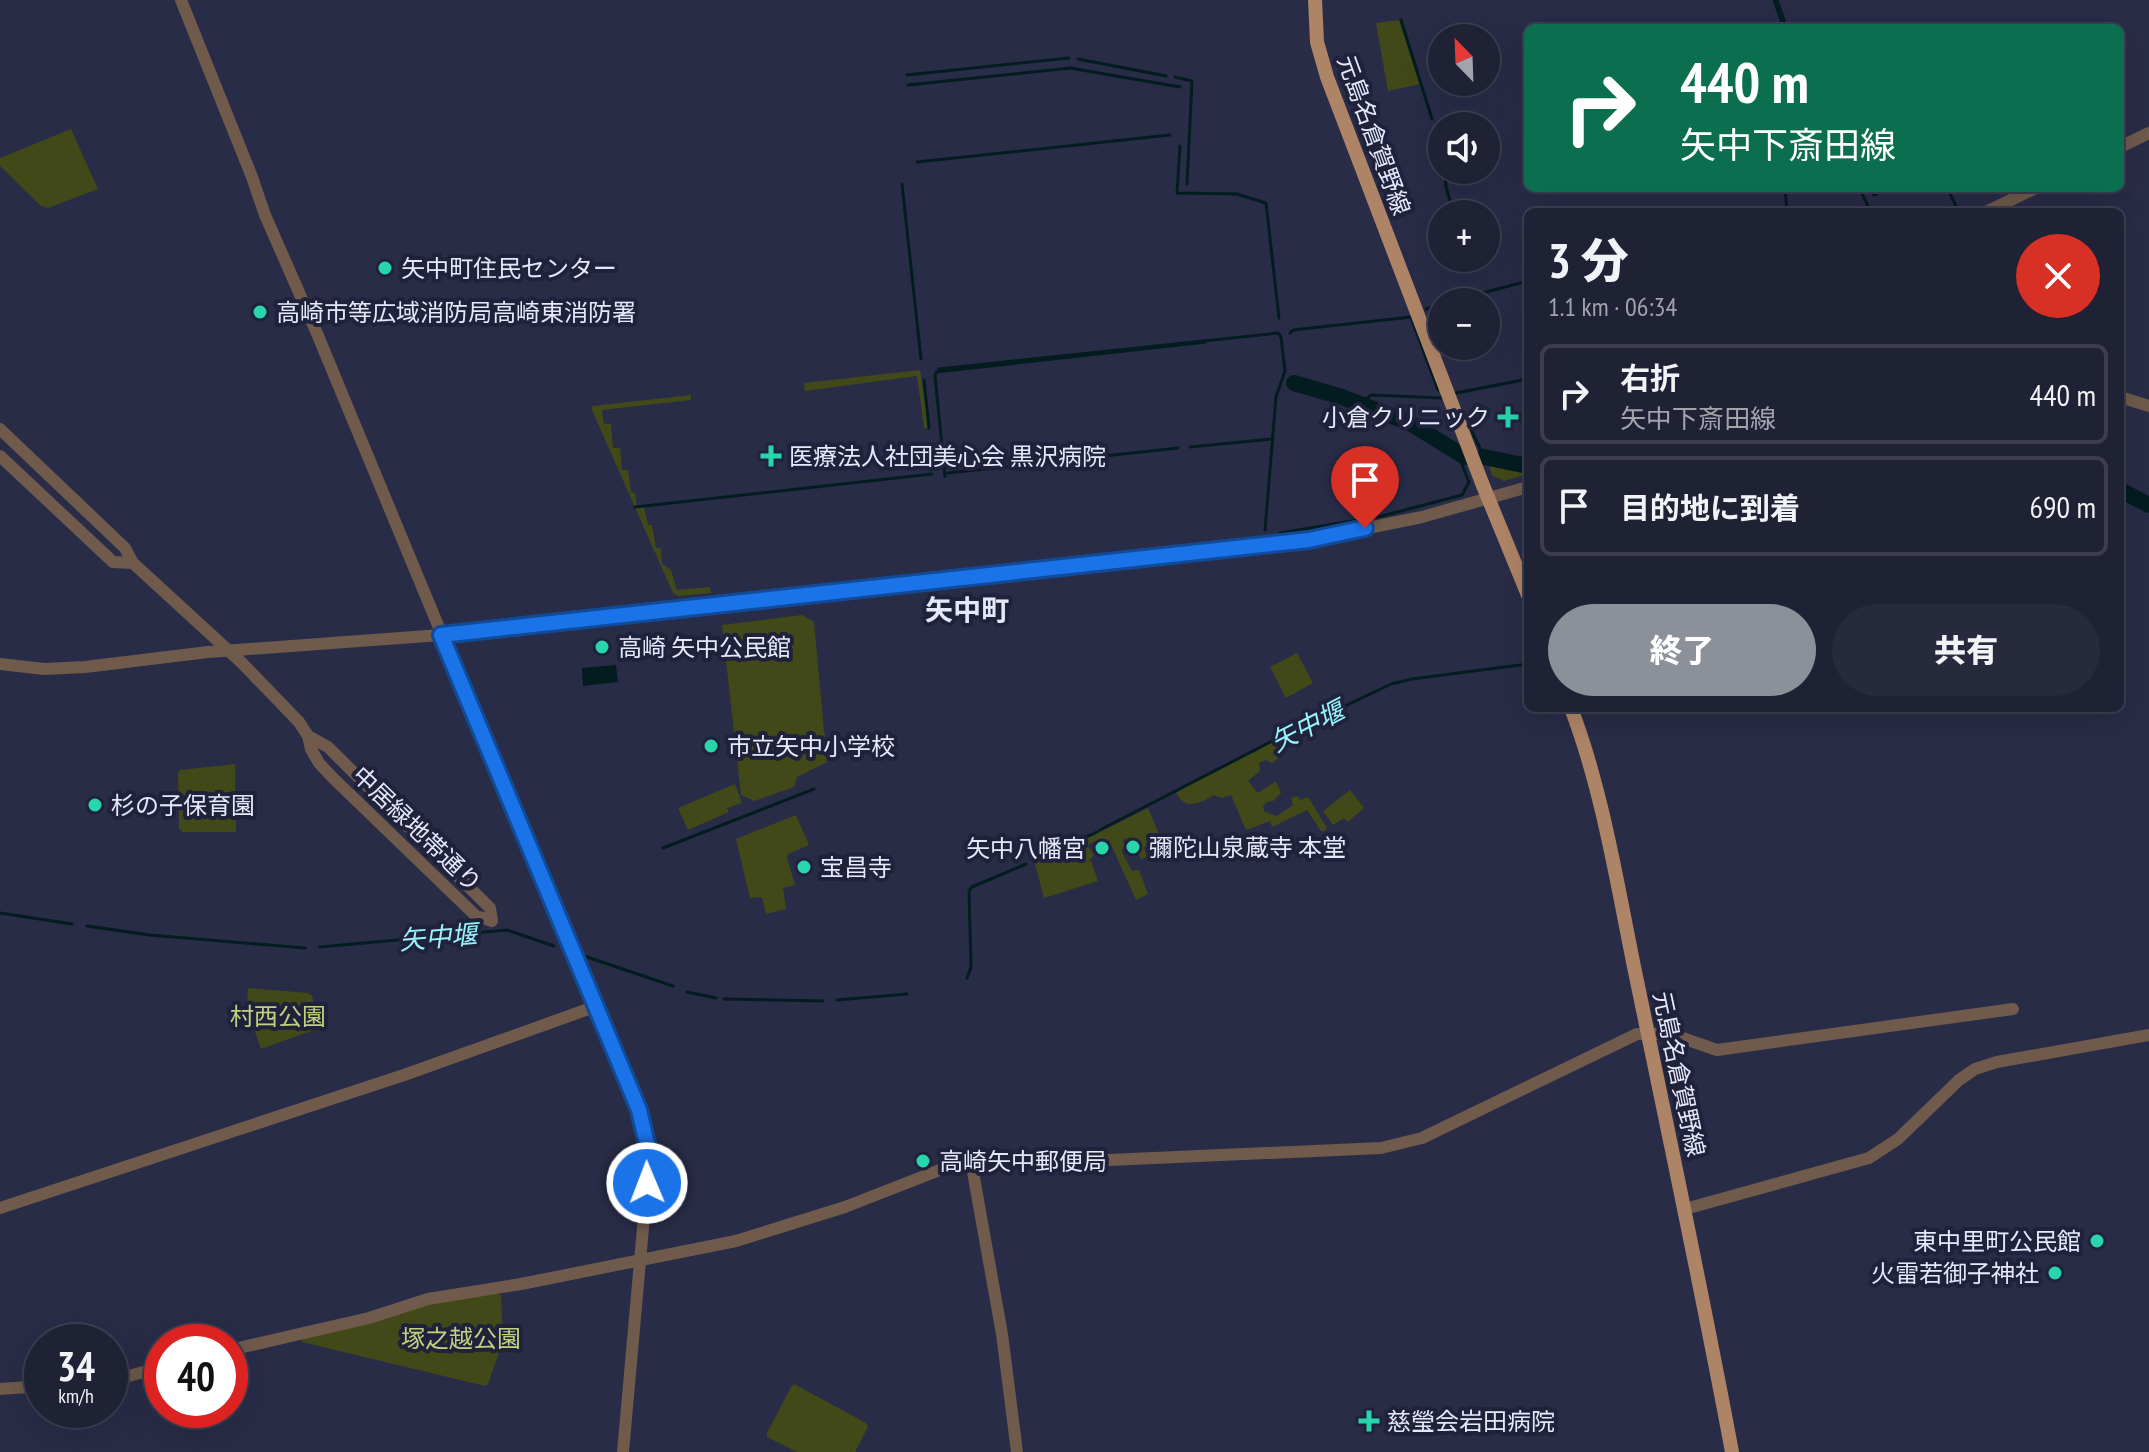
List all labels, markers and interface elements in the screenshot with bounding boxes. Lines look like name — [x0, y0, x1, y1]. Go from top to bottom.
north arrow — [1428, 24, 1500, 96]
map controls — [1428, 24, 1500, 360]
text: 440 m — [1680, 46, 1809, 118]
street label: 元島名倉賀野線 — [1331, 51, 1417, 219]
icon: right — [1548, 56, 1652, 160]
button: sound — [1428, 112, 1500, 184]
text: 矢中下斎田線 — [1680, 121, 1896, 168]
button: + — [1428, 200, 1500, 272]
text: 3 分 — [1548, 229, 1629, 291]
button: close — [2016, 234, 2100, 318]
place label: 矢中町住民センター — [401, 253, 617, 284]
marker: 矢中町住民センター — [376, 259, 394, 277]
button: − — [1428, 288, 1500, 360]
text: 1.1 km · 06:34 — [1548, 290, 1677, 323]
place label: 高崎市等広域消防局高崎東消防署 — [276, 297, 636, 328]
marker: 高崎市等広域消防局高崎東消防署 — [251, 303, 269, 321]
text: 右折 — [1620, 358, 1680, 397]
icon: right — [1552, 372, 1596, 416]
text: 440 m — [2030, 375, 2096, 414]
place label: 小倉クリニック — [1322, 402, 1490, 433]
text: 矢中下斎田線 — [1620, 402, 1776, 435]
marker: 小倉クリニック — [1497, 406, 1519, 428]
place label: 医療法人社団美心会 黒沢病院 — [789, 441, 1106, 472]
marker: 医療法人社団美心会 黒沢病院 — [760, 445, 782, 467]
pin — [1331, 446, 1399, 528]
icon: arrive — [1343, 458, 1387, 502]
icon: arrive — [1552, 484, 1596, 528]
text: 690 m — [2030, 487, 2096, 526]
text: 目的地に到着 — [1620, 488, 1800, 527]
district label: 矢中町 — [925, 591, 1009, 628]
button: 終了 — [1548, 604, 1816, 696]
button: 共有 — [1832, 604, 2100, 696]
place label: 高崎 矢中公民館 — [618, 632, 791, 663]
marker: 高崎 矢中公民館 — [593, 638, 611, 656]
water label: 矢中堰 — [1265, 692, 1353, 758]
place label: 市立矢中小学校 — [727, 731, 895, 762]
marker: 市立矢中小学校 — [702, 737, 720, 755]
street label: 中居緑地帯通り — [346, 759, 488, 899]
place label: 杉の子保育園 — [111, 790, 255, 821]
marker: 杉の子保育園 — [86, 796, 104, 814]
place label: 彌陀山泉蔵寺 本堂 — [1149, 832, 1346, 863]
place label: 矢中八幡宮 — [966, 833, 1086, 864]
marker: 彌陀山泉蔵寺 本堂 — [1124, 838, 1142, 856]
marker: 矢中八幡宮 — [1093, 839, 1111, 857]
place label: 宝昌寺 — [820, 852, 892, 883]
marker: 宝昌寺 — [795, 858, 813, 876]
water label: 矢中堰 — [398, 917, 482, 957]
street label: 元島名倉賀野線 — [1646, 989, 1712, 1159]
park label: 村西公園 — [230, 1001, 326, 1032]
position arrow — [605, 1141, 689, 1225]
place label: 高崎矢中郵便局 — [939, 1146, 1107, 1177]
marker: 高崎矢中郵便局 — [914, 1152, 932, 1170]
place label: 東中里町公民館 — [1913, 1226, 2081, 1257]
marker: 東中里町公民館 — [2088, 1232, 2106, 1250]
place label: 火雷若御子神社 — [1871, 1258, 2039, 1289]
marker: 火雷若御子神社 — [2046, 1264, 2064, 1282]
park label: 塚之越公園 — [401, 1323, 521, 1354]
speed limit sign: 40 — [144, 1324, 248, 1428]
text: 34 — [57, 1340, 95, 1392]
text: km/h — [58, 1383, 94, 1409]
place label: 慈瑩会岩田病院 — [1387, 1406, 1555, 1437]
marker: 慈瑩会岩田病院 — [1358, 1410, 1380, 1432]

